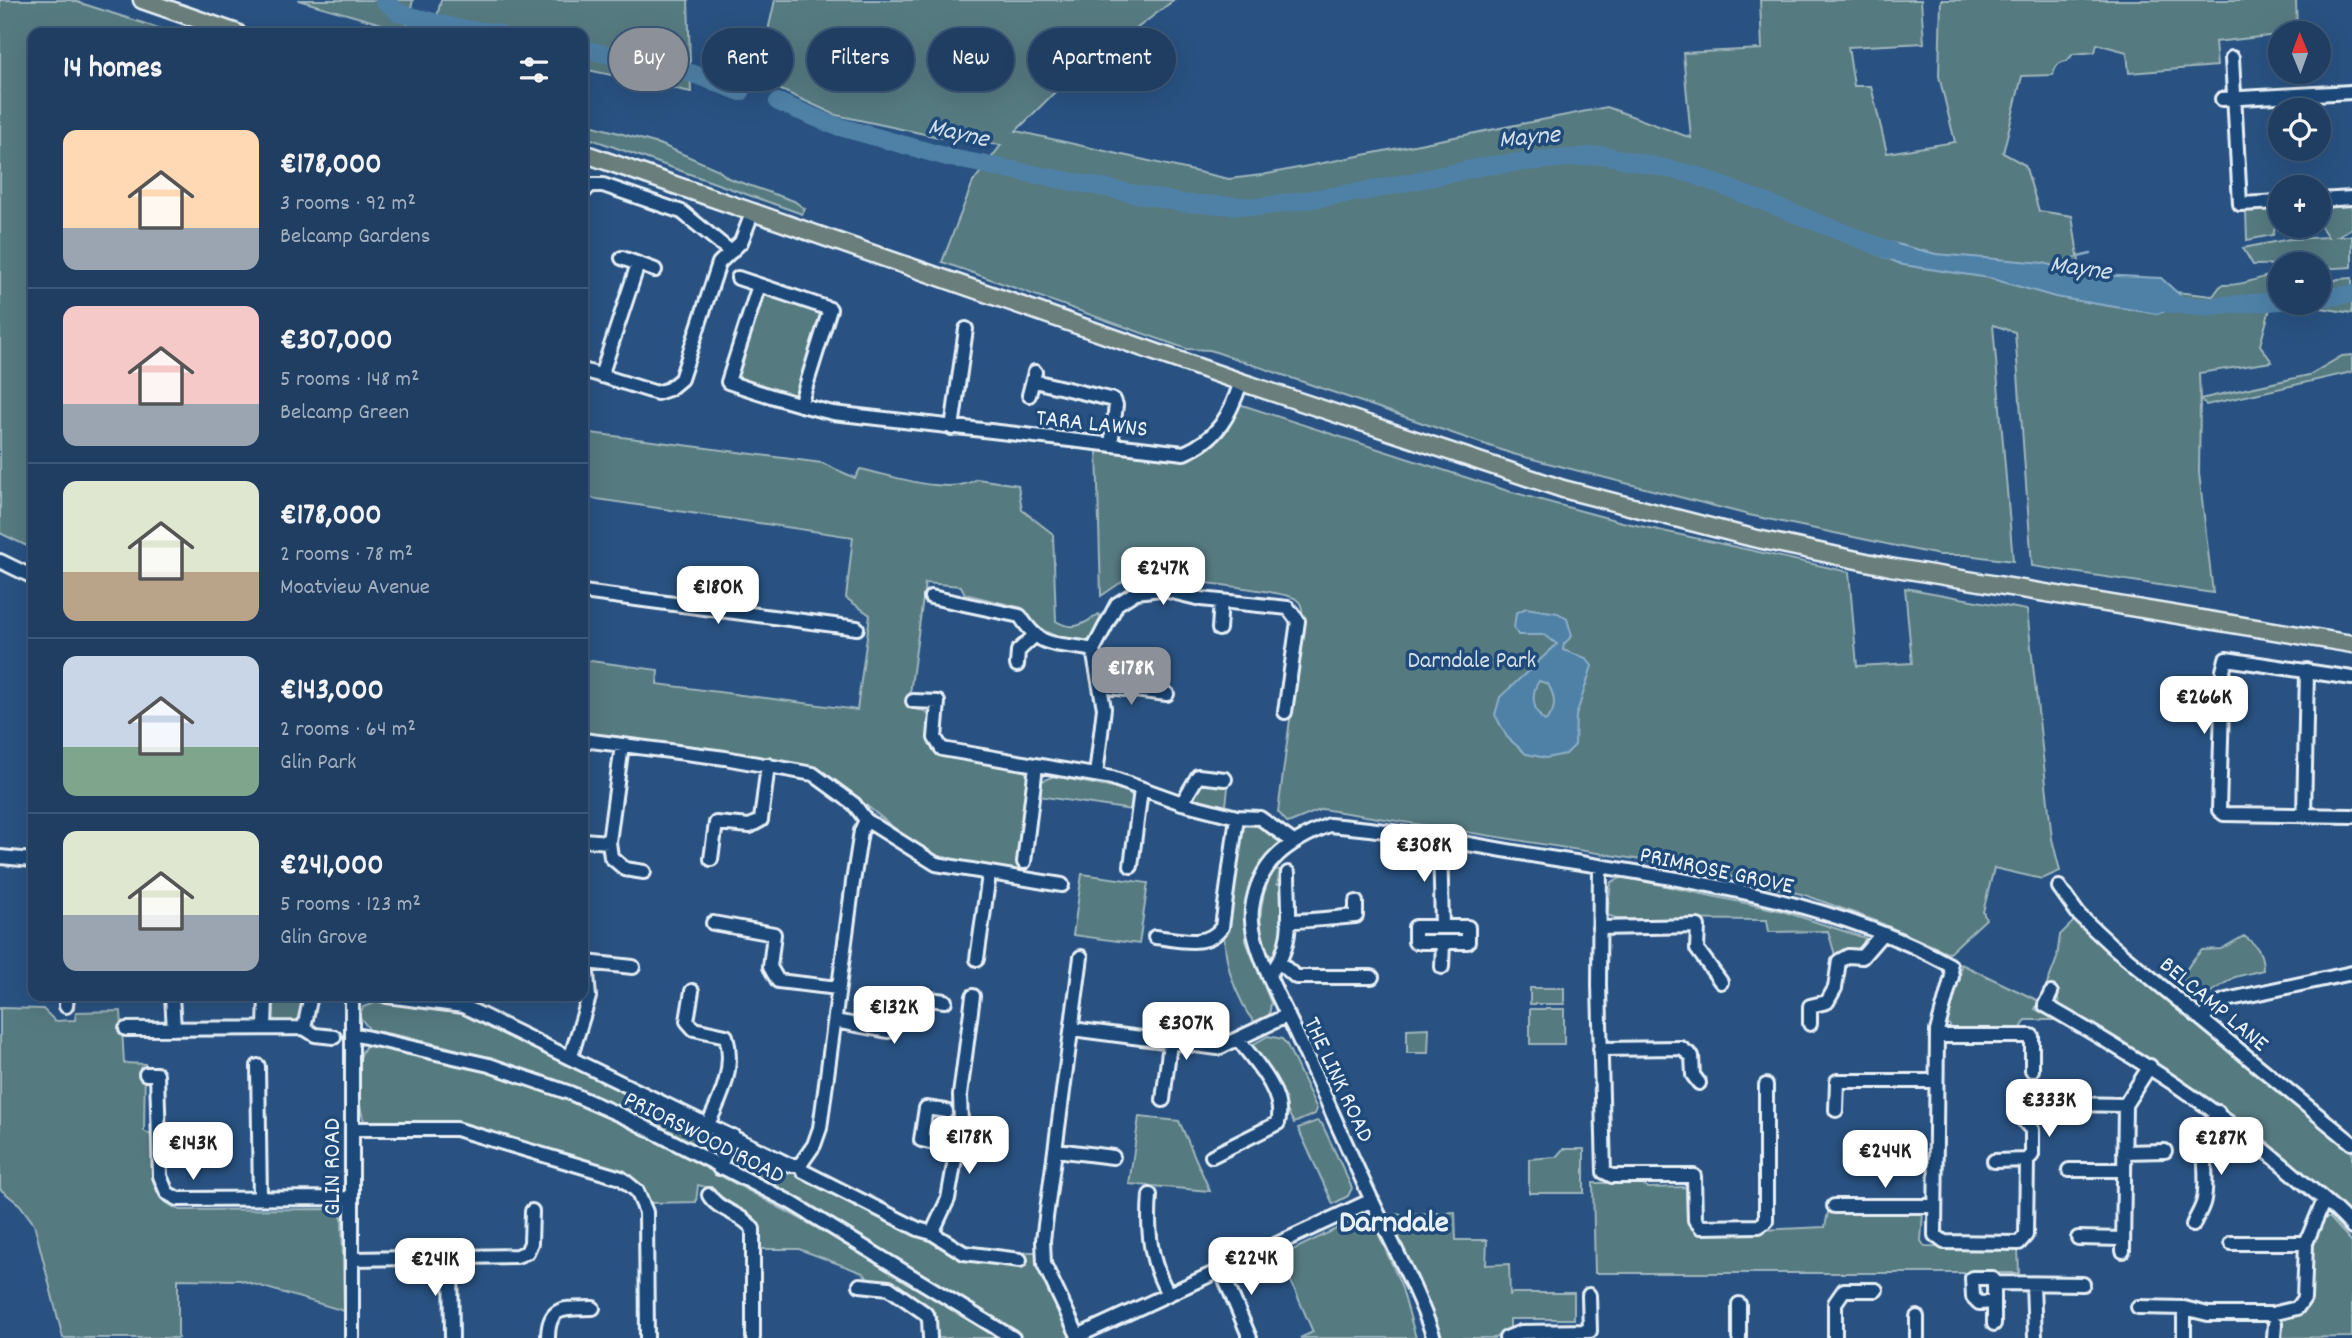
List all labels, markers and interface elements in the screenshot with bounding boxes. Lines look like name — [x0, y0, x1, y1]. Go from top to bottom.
north arrow — [2268, 21, 2331, 84]
map controls — [2268, 21, 2331, 315]
chip: Buy — [609, 28, 688, 91]
chip: Rent — [702, 28, 793, 91]
chip: Filters — [807, 28, 914, 91]
chip: New — [928, 28, 1014, 91]
chip: Apartment — [1028, 28, 1176, 91]
text: 14 homes — [63, 49, 162, 92]
icon: filters — [515, 51, 553, 89]
button: locate — [2268, 98, 2331, 161]
water label: Mayne — [924, 109, 994, 160]
water label: Mayne — [1497, 117, 1563, 160]
text: €178,000 — [280, 145, 382, 188]
icon: home — [119, 158, 203, 242]
button: + — [2268, 175, 2331, 238]
text: 3 rooms · 92 m² — [280, 188, 416, 221]
text: Belcamp Gardens — [280, 221, 430, 254]
water label: Mayne — [2048, 247, 2115, 292]
button: − — [2268, 252, 2331, 315]
text: €307,000 — [280, 321, 393, 364]
icon: home — [119, 334, 203, 418]
text: 5 rooms · 148 m² — [280, 364, 419, 397]
text: Belcamp Green — [280, 397, 409, 430]
street label: TARA LAWNS — [1034, 402, 1149, 448]
text: €178,000 — [280, 496, 382, 539]
icon: home — [119, 509, 203, 593]
text: 2 rooms · 78 m² — [280, 539, 413, 572]
pin: €247K — [1114, 548, 1212, 607]
text: €247K — [1137, 553, 1189, 586]
pin: €180K — [669, 566, 767, 626]
text: Moatview Avenue — [280, 572, 430, 605]
text: €180K — [693, 572, 743, 605]
park label: Darndale Park — [1408, 645, 1536, 679]
pin: €178K — [1082, 648, 1180, 707]
text: €178K — [1108, 653, 1154, 686]
text: €143,000 — [280, 671, 384, 714]
pin: €266K — [2155, 676, 2253, 736]
text: €266K — [2176, 682, 2232, 715]
icon: home — [119, 684, 203, 768]
text: 2 rooms · 64 m² — [280, 714, 416, 747]
text: Glin Park — [280, 747, 356, 780]
pin: €308K — [1375, 824, 1473, 884]
text: €308K — [1396, 830, 1452, 863]
street label: PRIMROSE GROVE — [1636, 839, 1797, 905]
text: €241,000 — [280, 846, 384, 889]
icon: home — [119, 859, 203, 943]
text: 5 rooms · 123 m² — [280, 889, 421, 922]
text: Glin Grove — [280, 922, 367, 955]
street label: BELCAMP LANE — [2151, 949, 2275, 1061]
pin: €132K — [845, 986, 943, 1046]
text: €132K — [870, 992, 918, 1025]
pin: €307K — [1137, 1002, 1235, 1062]
text: €307K — [1158, 1008, 1214, 1041]
street label: THE LINK ROAD — [1293, 1012, 1381, 1149]
pin: €333K — [2000, 1080, 2098, 1139]
street label: PRIORSWOOD ROAD — [617, 1084, 790, 1194]
text: €333K — [2022, 1085, 2076, 1118]
pin: €178K — [920, 1116, 1018, 1176]
street label: GLIN ROAD — [317, 1118, 351, 1216]
pin: €287K — [2172, 1118, 2270, 1177]
pin: €143K — [144, 1122, 242, 1182]
text: €178K — [946, 1122, 992, 1155]
text: €287K — [2195, 1123, 2247, 1156]
text: €143K — [169, 1128, 217, 1161]
pin: €244K — [1836, 1130, 1934, 1190]
text: €244K — [1859, 1136, 1911, 1169]
district label: Darndale — [1339, 1202, 1449, 1248]
pin: €241K — [386, 1238, 484, 1298]
pin: €224K — [1202, 1238, 1300, 1297]
text: €224K — [1224, 1243, 1278, 1276]
text: €241K — [411, 1244, 459, 1277]

